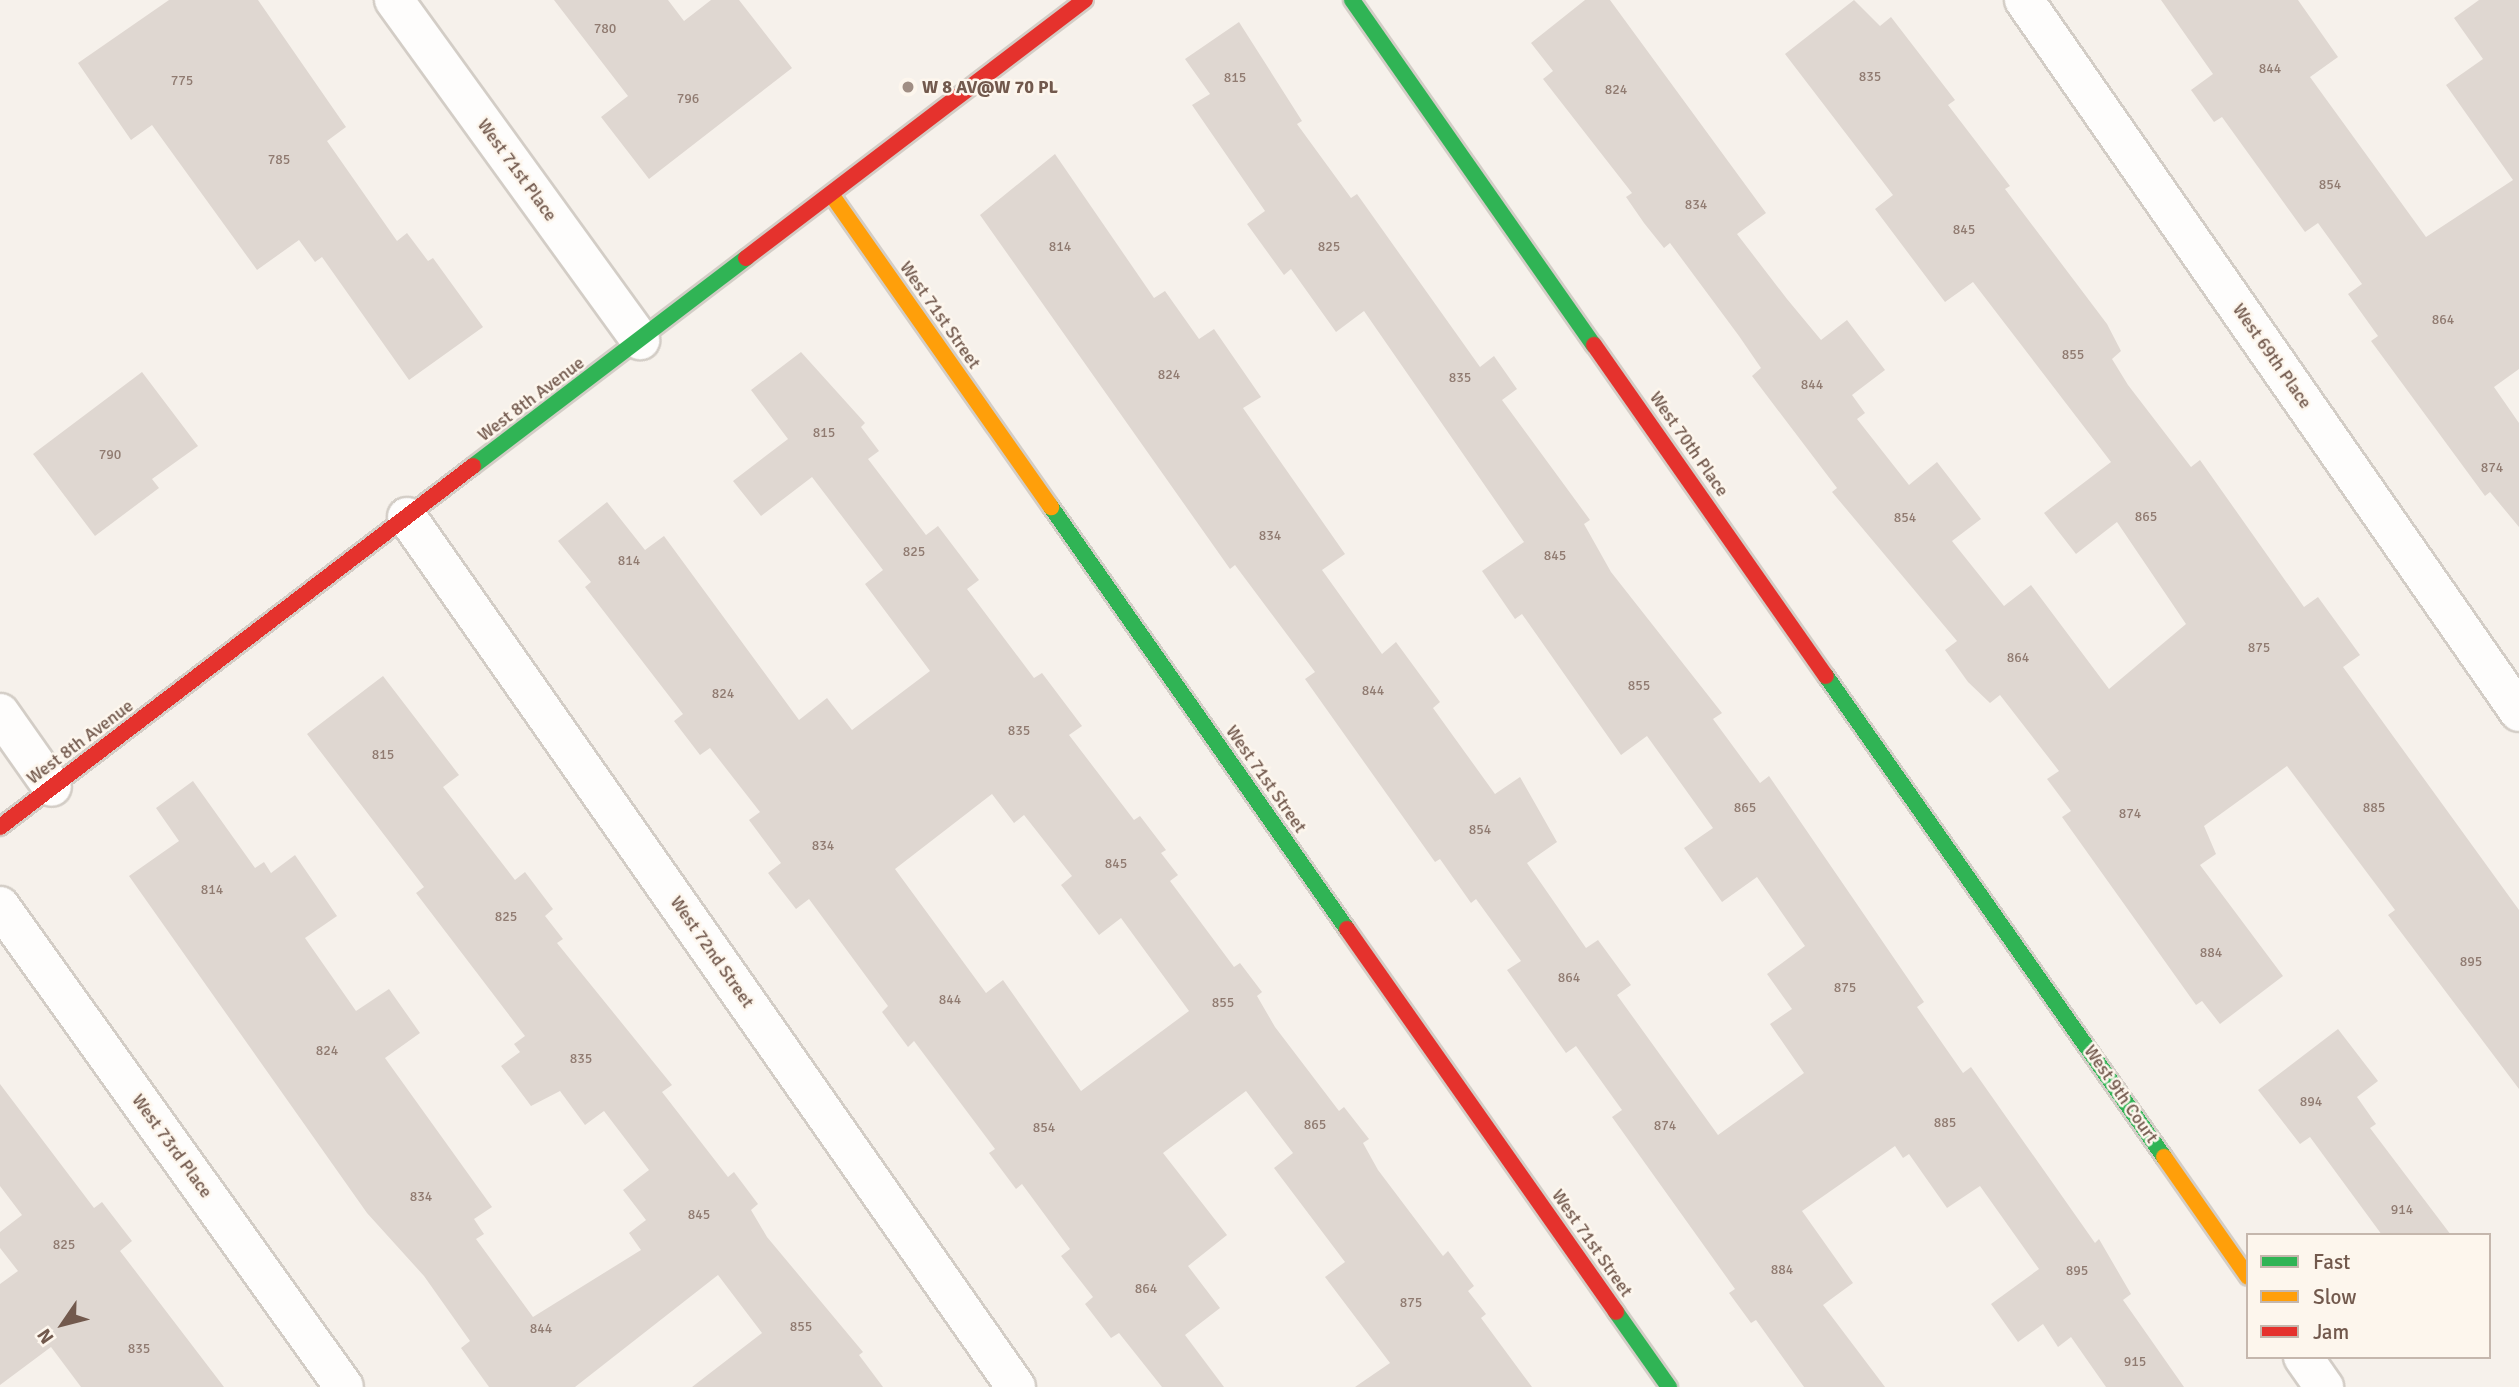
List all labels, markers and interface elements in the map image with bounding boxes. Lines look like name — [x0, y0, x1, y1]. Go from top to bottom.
house number: 780 — [594, 21, 616, 37]
house number: 844 — [2259, 61, 2281, 77]
house number: 835 — [1859, 69, 1881, 85]
house number: 815 — [1224, 70, 1246, 86]
house number: 775 — [171, 73, 193, 89]
place label: W 8 AV@W 70 PL — [922, 76, 1058, 98]
marker: W 8 AV@W 70 PL — [900, 79, 916, 95]
house number: 824 — [1605, 82, 1627, 98]
house number: 796 — [677, 91, 699, 107]
street label: West 71st Place — [473, 115, 561, 225]
house number: 785 — [268, 152, 290, 168]
house number: 854 — [2319, 177, 2341, 193]
house number: 834 — [1685, 197, 1707, 213]
house number: 845 — [1953, 222, 1975, 238]
house number: 814 — [1049, 239, 1071, 255]
house number: 825 — [1318, 239, 1340, 255]
street label: West 71st Street — [895, 257, 985, 373]
street label: West 69th Place — [2228, 299, 2316, 413]
house number: 864 — [2432, 312, 2454, 328]
house number: 855 — [2062, 347, 2084, 363]
street label: West 8th Avenue — [473, 352, 589, 446]
house number: 824 — [1158, 367, 1180, 383]
house number: 835 — [1449, 370, 1471, 386]
house number: 844 — [1801, 377, 1823, 393]
street label: West 70th Place — [1645, 387, 1733, 501]
house number: 815 — [813, 425, 835, 441]
house number: 790 — [99, 447, 121, 463]
house number: 874 — [2481, 460, 2503, 476]
house number: 865 — [2135, 509, 2157, 525]
house number: 854 — [1894, 510, 1916, 526]
house number: 834 — [1259, 528, 1281, 544]
house number: 825 — [903, 544, 925, 560]
house number: 845 — [1544, 548, 1566, 564]
house number: 814 — [618, 553, 640, 569]
house number: 875 — [2248, 640, 2270, 656]
house number: 864 — [2007, 650, 2029, 666]
house number: 855 — [1628, 678, 1650, 694]
house number: 844 — [1362, 683, 1384, 699]
house number: 824 — [712, 686, 734, 702]
street label: West 8th Avenue — [22, 695, 138, 789]
street label: West 71st Street — [1221, 721, 1311, 837]
house number: 835 — [1008, 723, 1030, 739]
house number: 815 — [372, 747, 394, 763]
house number: 865 — [1734, 800, 1756, 816]
house number: 885 — [2363, 800, 2385, 816]
house number: 874 — [2119, 806, 2141, 822]
house number: 854 — [1469, 822, 1491, 838]
house number: 834 — [812, 838, 834, 854]
house number: 845 — [1105, 856, 1127, 872]
house number: 814 — [201, 882, 223, 898]
street label: West 72nd Street — [665, 892, 759, 1012]
house number: 825 — [495, 909, 517, 925]
house number: 884 — [2200, 945, 2222, 961]
house number: 895 — [2460, 954, 2482, 970]
house number: 864 — [1558, 970, 1580, 986]
house number: 875 — [1834, 980, 1856, 996]
house number: 844 — [939, 992, 961, 1008]
house number: 855 — [1212, 995, 1234, 1011]
street label: West 9th Court — [2079, 1041, 2163, 1147]
house number: 824 — [316, 1043, 338, 1059]
house number: 835 — [570, 1051, 592, 1067]
street label: West 73rd Place — [127, 1090, 217, 1202]
house number: 894 — [2300, 1094, 2322, 1110]
house number: 885 — [1934, 1115, 1956, 1131]
house number: 865 — [1304, 1117, 1326, 1133]
house number: 874 — [1654, 1118, 1676, 1134]
house number: 854 — [1033, 1120, 1055, 1136]
street label: West 71st Street — [1547, 1185, 1637, 1301]
house number: 834 — [410, 1189, 432, 1205]
house number: 914 — [2391, 1202, 2413, 1218]
house number: 845 — [688, 1207, 710, 1223]
legend — [2246, 1233, 2491, 1359]
house number: 825 — [53, 1237, 75, 1253]
text: Fast — [2313, 1249, 2350, 1275]
house number: 884 — [1771, 1262, 1793, 1278]
house number: 895 — [2066, 1263, 2088, 1279]
house number: 864 — [1135, 1281, 1157, 1297]
text: Slow — [2313, 1284, 2357, 1310]
north arrow — [28, 1289, 98, 1359]
house number: 875 — [1400, 1295, 1422, 1311]
house number: 855 — [790, 1319, 812, 1335]
text: Jam — [2313, 1319, 2349, 1345]
house number: 844 — [530, 1321, 552, 1337]
text: N — [32, 1324, 59, 1348]
house number: 835 — [128, 1341, 150, 1357]
house number: 915 — [2124, 1354, 2146, 1370]

